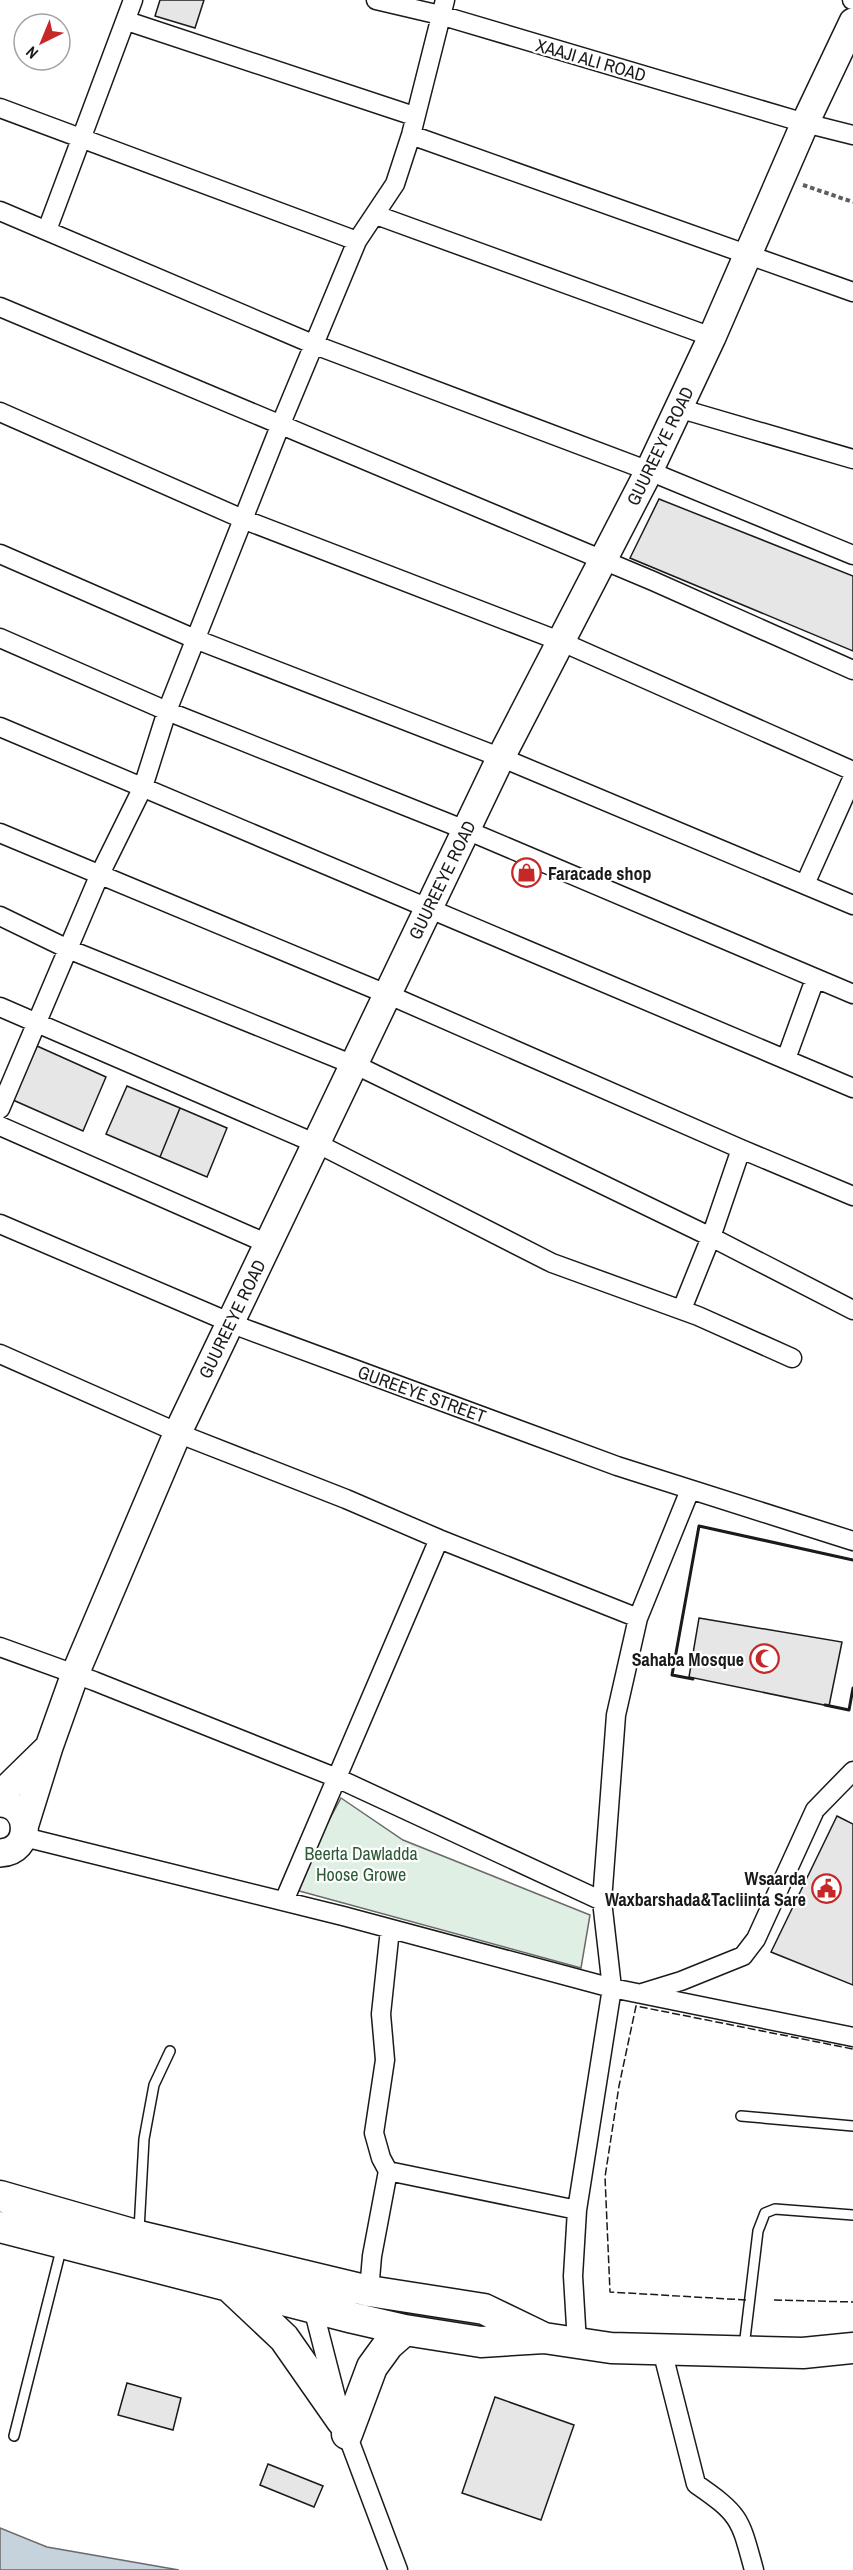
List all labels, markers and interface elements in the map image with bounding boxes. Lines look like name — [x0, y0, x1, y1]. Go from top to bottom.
north arrow — [12, 12, 72, 72]
street label: XAAJI ALI ROAD — [533, 32, 649, 88]
text: N — [21, 42, 43, 64]
street label: GUUREEYE ROAD — [620, 382, 700, 510]
street label: GUUREEYE ROAD — [402, 816, 482, 944]
shop icon: Faracade shop — [511, 857, 543, 889]
place label: Faracade shop — [548, 861, 651, 886]
street label: GUUREEYE ROAD — [192, 1255, 272, 1383]
street label: GUREEYE STREET — [355, 1359, 489, 1429]
mosque icon: Sahaba Mosque — [749, 1643, 781, 1675]
place label: Sahaba Mosque — [632, 1647, 744, 1672]
park label: Beerta Dawladda Hoose Growe — [304, 1841, 418, 1887]
place label: Wsaarda Waxbarshada&Tacliinta Sare — [605, 1866, 807, 1912]
public building icon: Wsaarda Waxbarshada&Tacliinta Sare — [811, 1872, 843, 1904]

